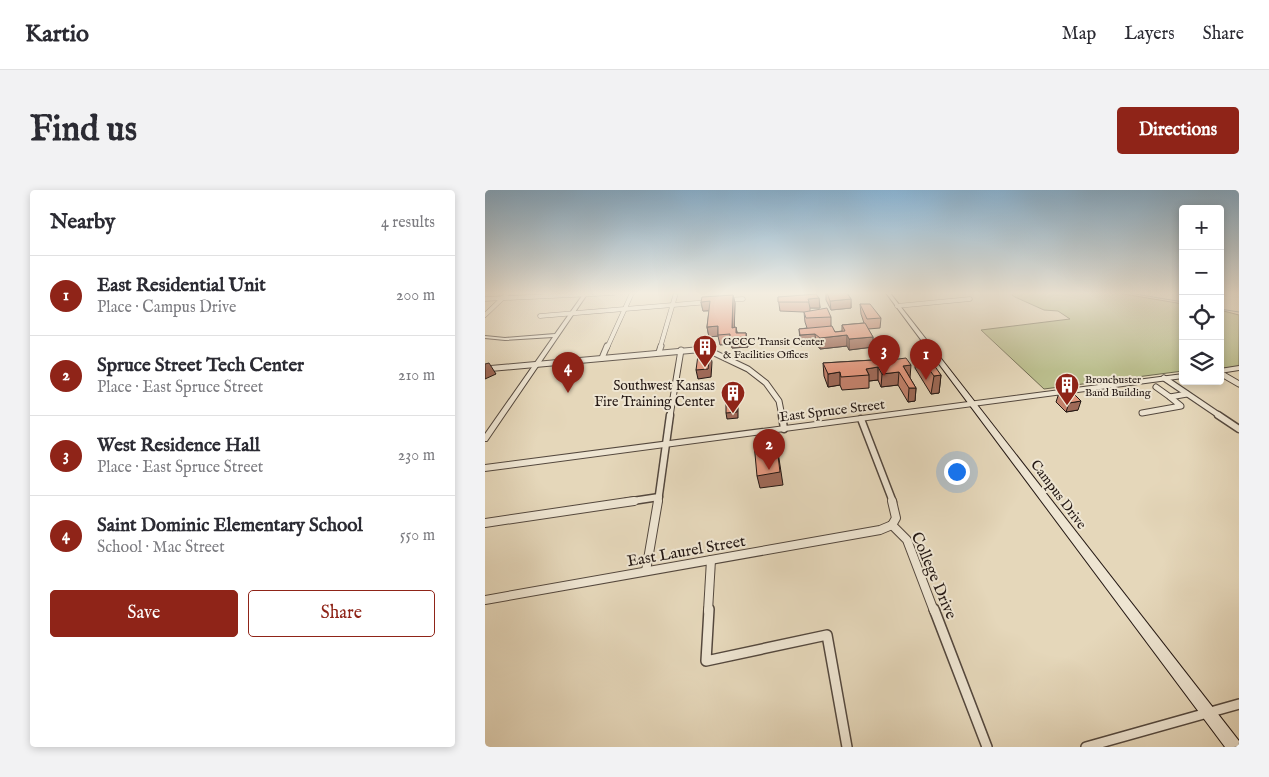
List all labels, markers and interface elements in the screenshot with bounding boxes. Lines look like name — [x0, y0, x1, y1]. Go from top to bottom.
text: Kartio — [25, 19, 89, 50]
text: Map — [1062, 23, 1096, 46]
text: Layers — [1124, 23, 1175, 46]
text: Share — [1203, 23, 1244, 46]
button: Directions — [1117, 107, 1239, 154]
text: Find us — [30, 108, 137, 153]
map controls — [1179, 205, 1224, 385]
button: + — [1179, 205, 1224, 250]
text: Nearby — [50, 209, 115, 236]
text: 4 results — [381, 213, 435, 233]
button: − — [1179, 250, 1224, 295]
text: East Residential Unit — [97, 274, 266, 298]
text: 1 — [63, 286, 69, 306]
text: 200 m — [396, 286, 435, 306]
button: locate — [1179, 295, 1224, 340]
text: Place · Campus Drive — [97, 298, 236, 318]
building icon: GCCC Transit Center & Facilities Offices — [692, 334, 718, 368]
place label: GCCC Transit Center & Facilities Offices — [723, 335, 824, 362]
pin: 3 — [868, 335, 900, 376]
pin: 1 — [910, 339, 942, 380]
button: layers — [1179, 340, 1224, 385]
pin: 4 — [552, 352, 584, 393]
text: Spruce Street Tech Center — [97, 354, 304, 378]
text: 2 — [62, 366, 70, 386]
text: 210 m — [398, 366, 435, 386]
building icon: Broncbuster Band Building — [1054, 372, 1080, 406]
place label: Broncbuster Band Building — [1085, 373, 1152, 400]
place label: Southwest Kansas Fire Training Center — [594, 377, 715, 411]
text: Place · East Spruce Street — [97, 378, 263, 398]
building icon: Southwest Kansas Fire Training Center — [720, 380, 746, 414]
street label: East Spruce Street — [778, 396, 886, 426]
pin: 2 — [753, 429, 785, 470]
text: West Residence Hall — [97, 434, 260, 458]
text: 3 — [63, 446, 69, 466]
text: 230 m — [398, 446, 435, 466]
street label: Campus Drive — [1026, 456, 1090, 533]
text: Place · East Spruce Street — [97, 458, 263, 478]
your location — [944, 459, 970, 485]
text: Saint Dominic Elementary School — [97, 514, 363, 538]
text: 4 — [62, 526, 70, 546]
text: 550 m — [400, 526, 435, 546]
street label: College Drive — [906, 529, 960, 622]
street label: East Laurel Street — [625, 532, 748, 572]
text: School · Mac Street — [97, 538, 225, 558]
button: Save — [50, 590, 238, 637]
button: Share — [248, 590, 435, 637]

